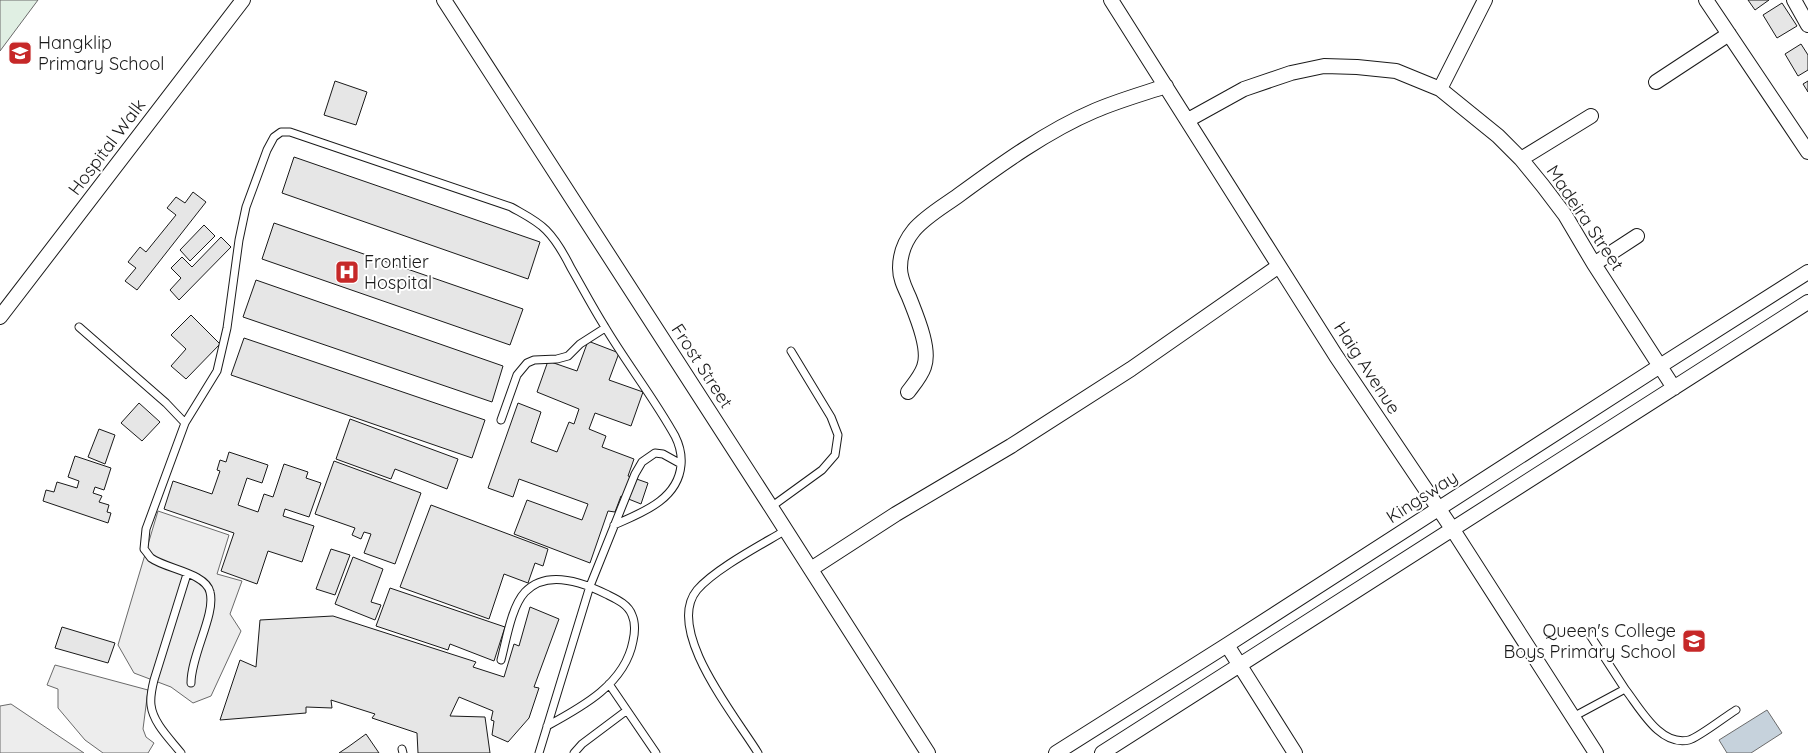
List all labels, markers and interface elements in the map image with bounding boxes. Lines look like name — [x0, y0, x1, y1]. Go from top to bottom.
place label: Hangklip Primary School — [38, 31, 164, 75]
school or university icon: Hangklip Primary School — [7, 40, 33, 66]
street label: Hospital Walk — [63, 94, 150, 200]
street label: Madeira Street — [1542, 161, 1629, 275]
place label: Frontier Hospital — [364, 250, 432, 294]
hospital icon: Frontier Hospital — [334, 259, 360, 285]
street label: Haig Avenue — [1329, 317, 1406, 418]
street label: Frost Street — [667, 319, 738, 412]
street label: Kingsway — [1382, 465, 1462, 528]
place label: Queen's College Boys Primary School — [1504, 619, 1676, 663]
school or university icon: Queen's College Boys Primary School — [1681, 628, 1707, 654]

